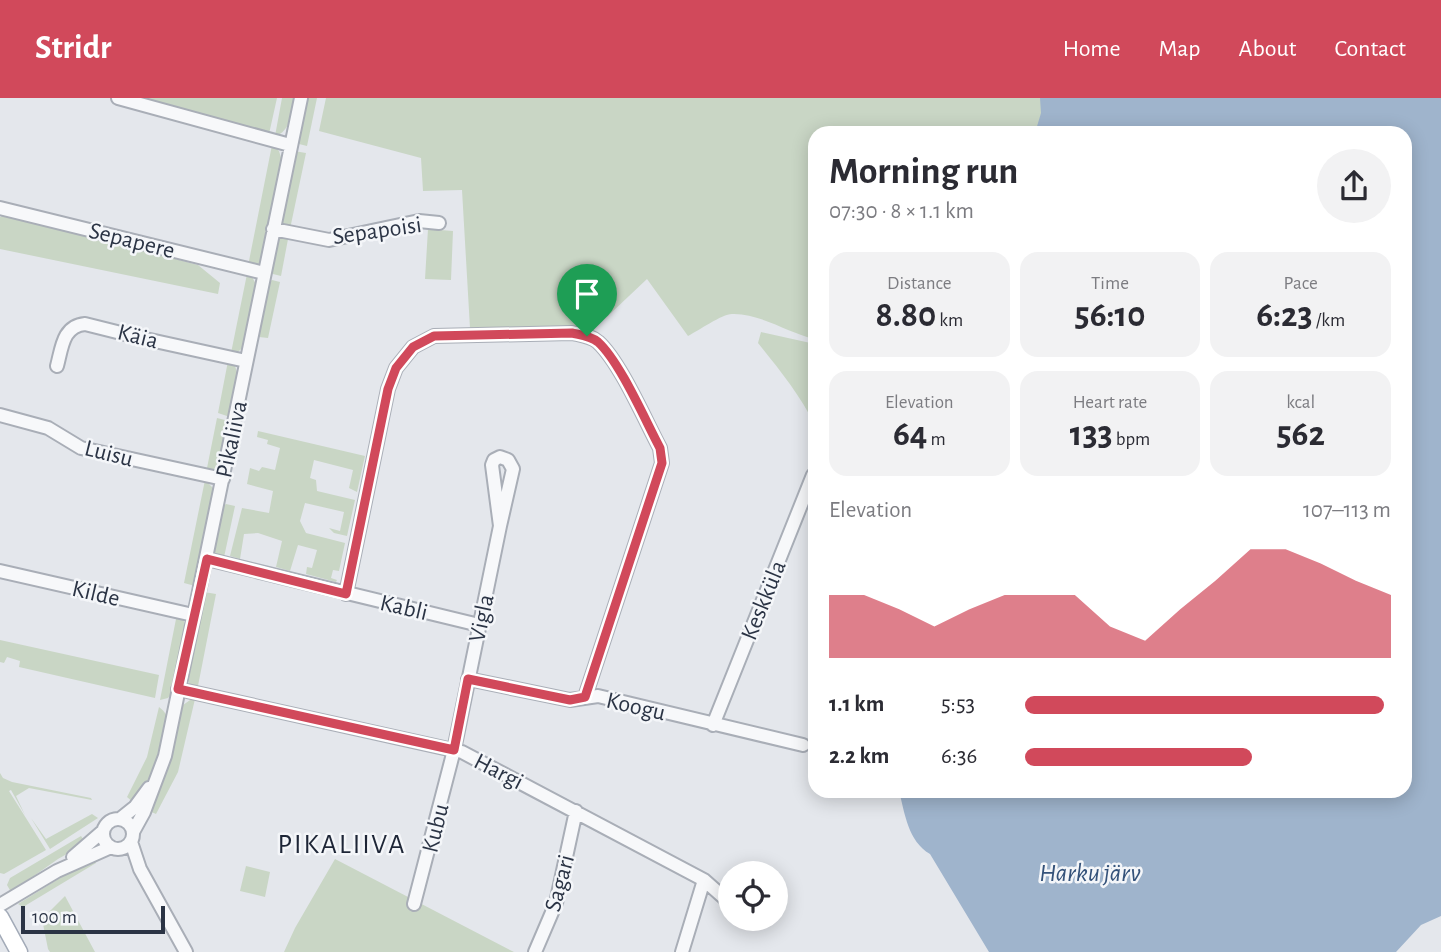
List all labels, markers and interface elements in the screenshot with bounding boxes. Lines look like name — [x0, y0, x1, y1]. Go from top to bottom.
text: Stridr — [35, 32, 112, 65]
text: Home — [1063, 37, 1121, 61]
text: Map — [1159, 37, 1201, 61]
text: About — [1239, 37, 1296, 61]
text: Contact — [1334, 37, 1406, 61]
button: share — [1317, 149, 1391, 223]
text: Morning run — [829, 153, 1018, 191]
text: 07:30 · 8 × 1.1 km — [829, 200, 974, 223]
street label: Sepapoisi — [331, 213, 423, 249]
street label: Sepapere — [87, 219, 177, 263]
pin — [557, 264, 617, 336]
text: Distance — [887, 274, 952, 293]
text: Time — [1091, 274, 1129, 293]
text: Pace — [1284, 274, 1318, 293]
icon: arrive — [568, 275, 606, 313]
text: 8.80 — [875, 298, 936, 333]
text: 56:10 — [1075, 298, 1145, 333]
text: 6:23 — [1256, 298, 1313, 333]
text: km — [936, 311, 963, 330]
text: /km — [1313, 311, 1345, 330]
street label: Käia — [115, 320, 160, 354]
text: Elevation — [885, 393, 954, 412]
text: Heart rate — [1073, 393, 1147, 412]
text: kcal — [1286, 393, 1315, 412]
street label: Pikaliiva — [212, 398, 252, 480]
text: 64 — [893, 417, 927, 452]
text: 133 — [1070, 417, 1113, 452]
text: 562 — [1276, 417, 1325, 452]
text: m — [927, 430, 946, 449]
text: bpm — [1113, 430, 1150, 449]
street label: Luisu — [82, 436, 136, 472]
text: Elevation — [829, 499, 912, 522]
text: 107–113 m — [1303, 499, 1391, 522]
street label: Keskküla — [737, 557, 791, 644]
street label: Kilde — [70, 577, 122, 611]
street label: Kabli — [378, 591, 430, 625]
street label: Vigla — [465, 592, 499, 644]
street label: Koogu — [604, 689, 668, 725]
text: 1.1 km — [829, 693, 884, 716]
text: 5:53 — [941, 693, 975, 716]
text: 2.2 km — [829, 745, 889, 768]
text: 6:36 — [941, 745, 977, 768]
street label: Hargi — [470, 749, 527, 794]
street label: Kubu — [418, 801, 454, 855]
district label: PIKALIIVA — [277, 831, 407, 859]
street label: Sagari — [541, 852, 579, 914]
water label: Harku järv — [1039, 860, 1141, 886]
map controls — [718, 861, 788, 931]
button: locate — [718, 861, 788, 931]
scale bar — [21, 903, 164, 935]
text: 100 m — [32, 908, 77, 927]

